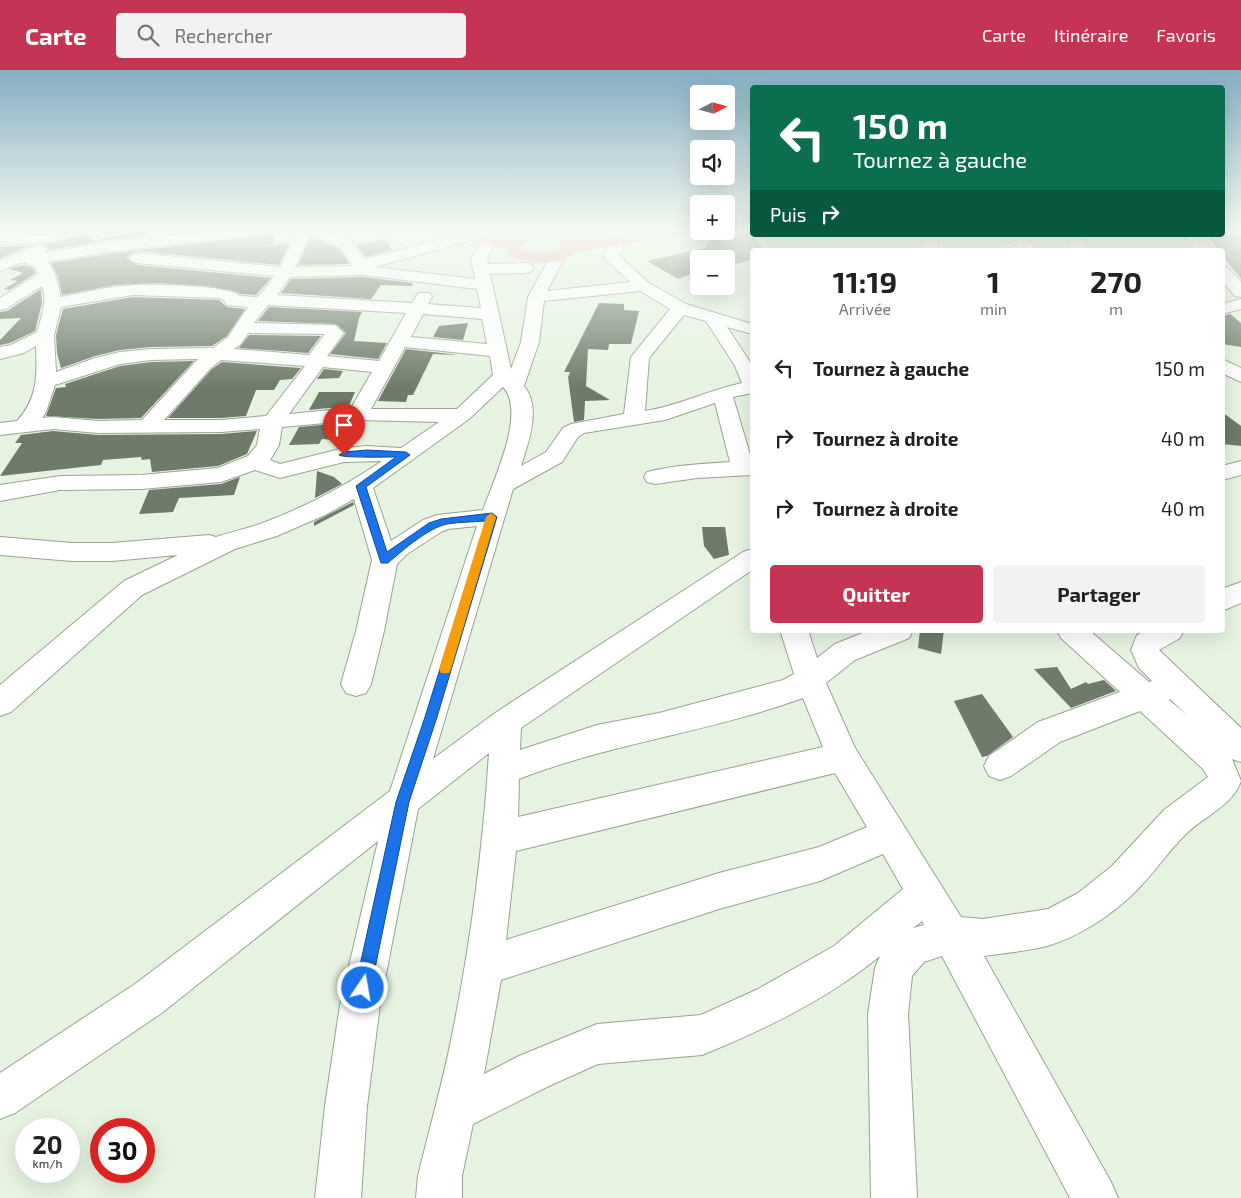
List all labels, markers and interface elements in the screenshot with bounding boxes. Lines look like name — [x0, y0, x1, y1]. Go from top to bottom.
search box — [116, 13, 466, 58]
text: Carte — [25, 21, 86, 50]
icon: search — [134, 21, 162, 49]
text: Rechercher — [174, 24, 272, 47]
text: Carte — [982, 24, 1026, 46]
text: Itinéraire — [1054, 24, 1128, 46]
text: Favoris — [1156, 24, 1216, 46]
north arrow — [690, 85, 735, 130]
map controls — [690, 85, 735, 295]
text: 150 m — [853, 104, 948, 146]
icon: left — [770, 105, 835, 170]
button: sound — [690, 140, 735, 185]
text: Tournez à gauche — [853, 146, 1027, 172]
button: + — [690, 195, 735, 240]
icon: right — [816, 200, 844, 228]
text: Puis — [770, 203, 806, 226]
button: − — [690, 250, 735, 295]
text: 11:19 — [833, 263, 897, 299]
text: 1 — [987, 263, 1000, 299]
text: 270 — [1090, 263, 1142, 299]
text: Arrivée — [839, 299, 891, 318]
text: min — [980, 299, 1007, 318]
text: m — [1109, 299, 1123, 318]
icon: left — [770, 354, 798, 382]
text: Tournez à gauche — [813, 357, 969, 380]
text: 150 m — [1155, 357, 1205, 380]
pin — [323, 404, 365, 455]
icon: arrive — [330, 411, 358, 439]
icon: right — [770, 424, 798, 452]
text: Tournez à droite — [813, 427, 959, 450]
text: 40 m — [1161, 427, 1205, 450]
icon: right — [770, 494, 798, 522]
text: Tournez à droite — [813, 497, 959, 520]
text: 40 m — [1161, 497, 1205, 520]
button: Quitter — [770, 565, 983, 623]
button: Partager — [993, 565, 1205, 623]
position arrow — [336, 961, 388, 1013]
speed limit sign: 30 — [90, 1118, 155, 1183]
text: 20 — [32, 1129, 63, 1159]
text: km/h — [33, 1156, 62, 1170]

